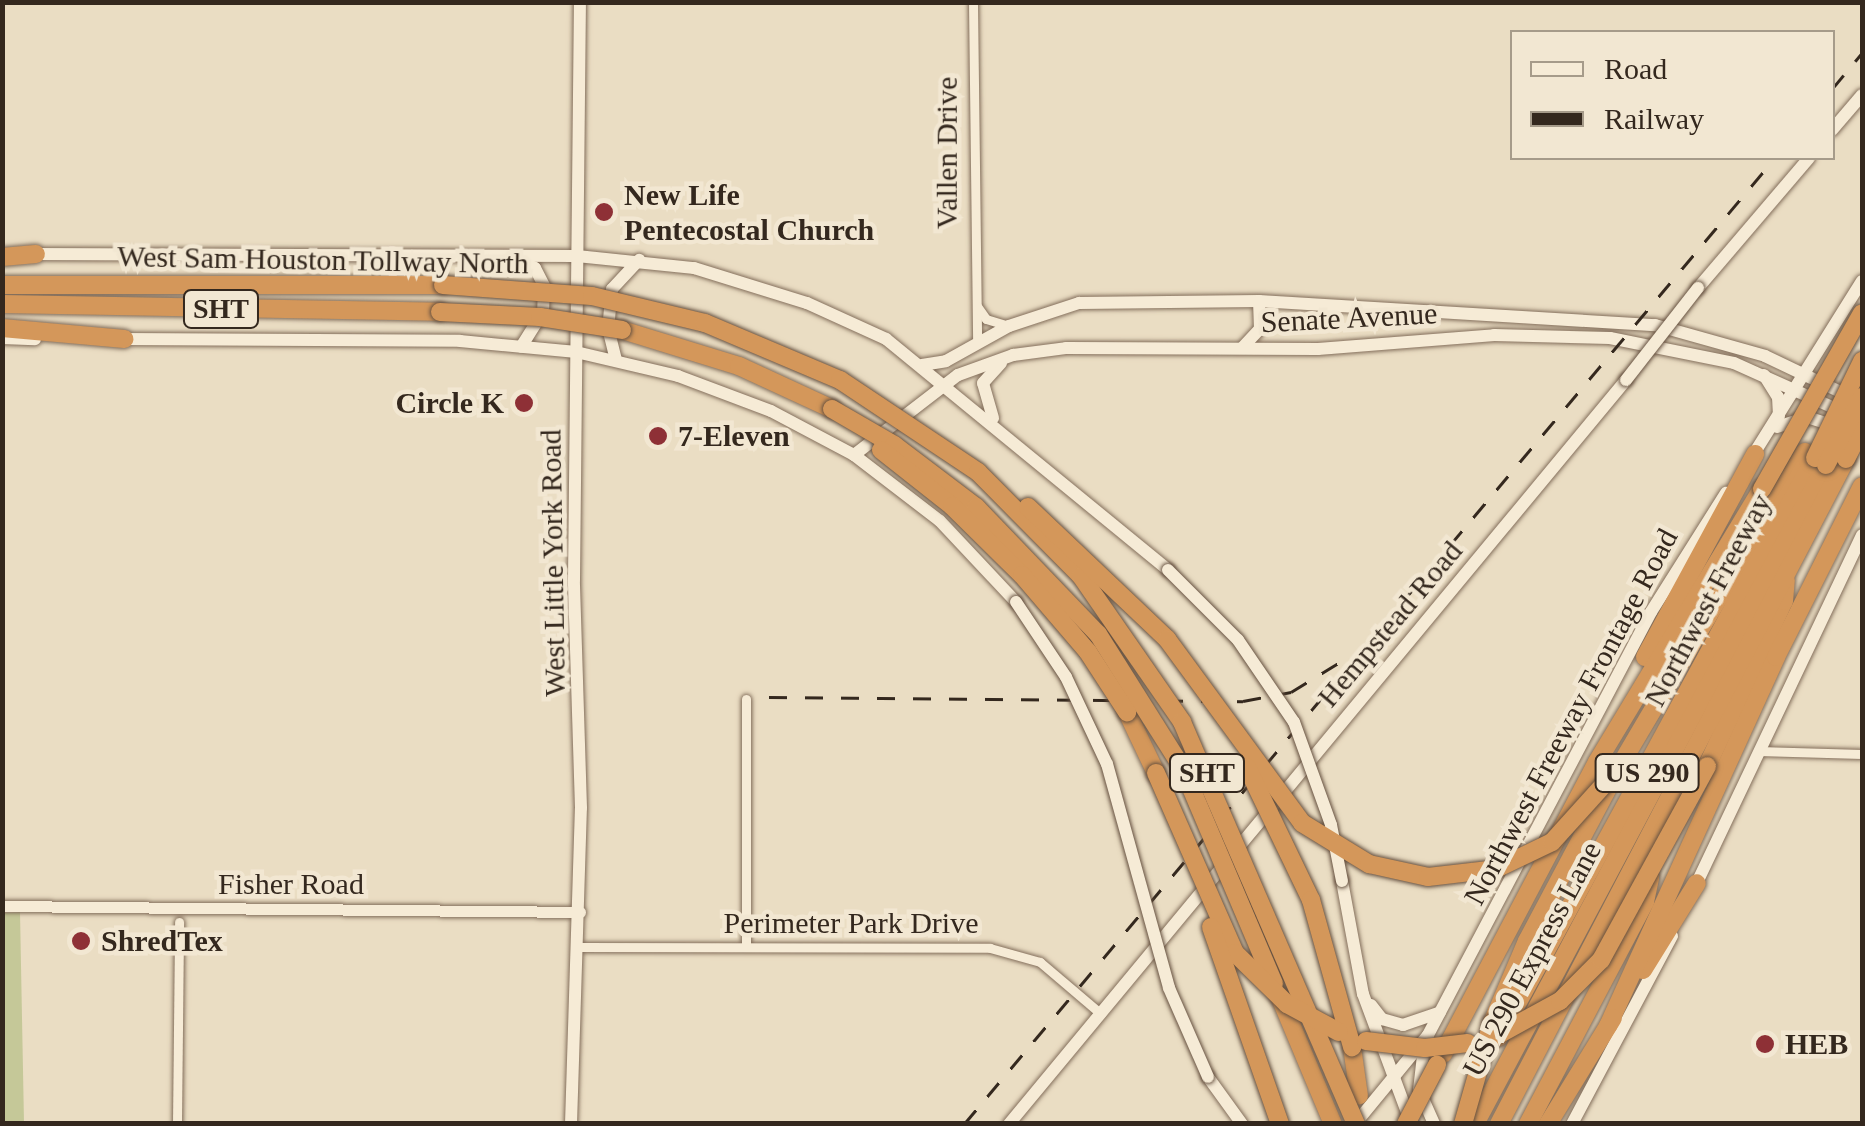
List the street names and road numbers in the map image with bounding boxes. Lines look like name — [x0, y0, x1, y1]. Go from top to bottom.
street label: Vallen Drive — [929, 77, 965, 229]
street label: West Sam Houston Tollway North — [117, 238, 529, 282]
road number: SHT — [181, 286, 261, 332]
street label: Senate Avenue — [1259, 295, 1439, 341]
street label: West Little York Road — [533, 428, 573, 698]
street label: Northwest Freeway — [1637, 487, 1779, 713]
street label: Northwest Freeway Frontage Road — [1456, 523, 1686, 911]
street label: Hempstead Road — [1310, 534, 1470, 714]
road number: SHT — [1167, 750, 1247, 796]
road number: US 290 — [1594, 750, 1700, 796]
street label: US 290 Express Lane — [1455, 835, 1609, 1083]
street label: Fisher Road — [218, 866, 364, 902]
street label: Perimeter Park Drive — [724, 905, 978, 941]

